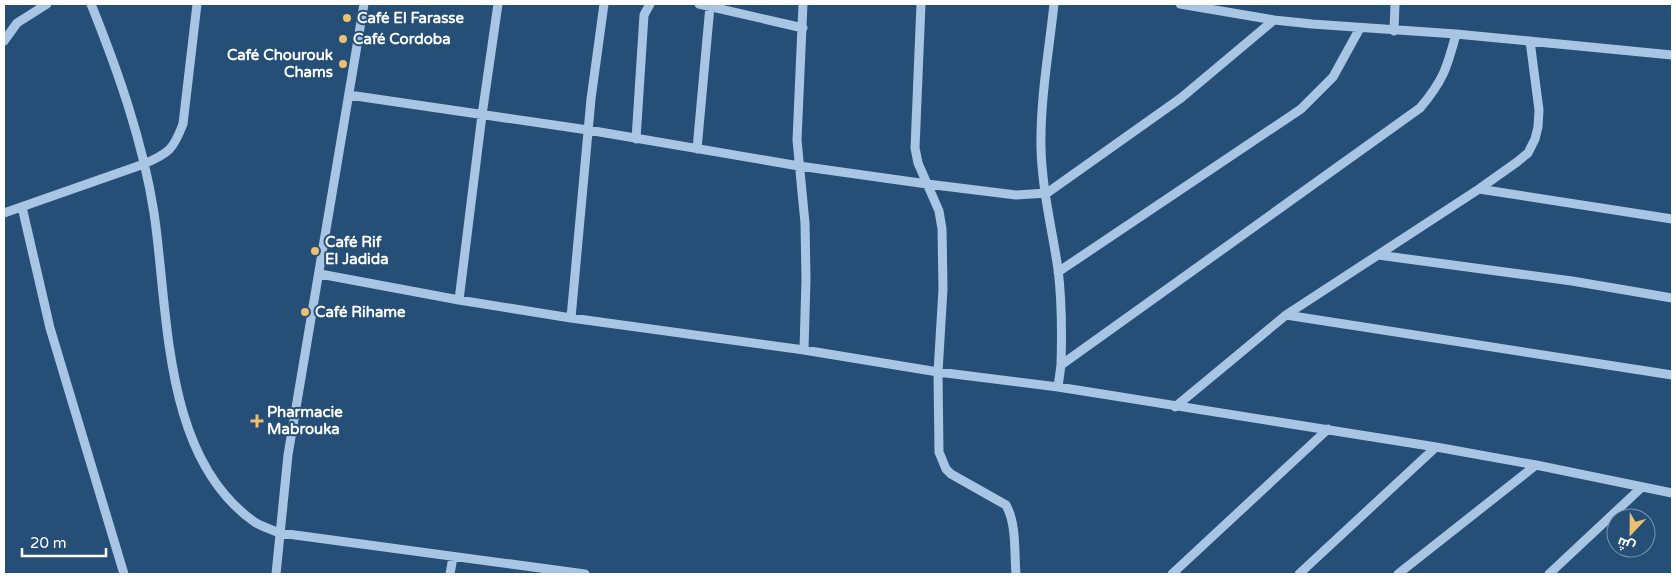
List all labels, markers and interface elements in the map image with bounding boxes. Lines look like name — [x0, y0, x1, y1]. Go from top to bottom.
place label: Café El Farasse — [357, 9, 465, 27]
marker: Café El Farasse — [341, 12, 353, 24]
place label: Café Cordoba — [353, 30, 451, 48]
marker: Café Cordoba — [337, 33, 349, 45]
place label: Café Chourouk Chams — [227, 46, 333, 81]
marker: Café Chourouk Chams — [337, 58, 349, 70]
place label: Café Rif El Jadida — [325, 233, 389, 268]
marker: Café Rif El Jadida — [309, 245, 321, 257]
place label: Café Rihame — [315, 303, 406, 321]
marker: Café Rihame — [299, 306, 311, 318]
place label: Pharmacie Mabrouka — [267, 403, 343, 438]
marker: Pharmacie Mabrouka — [251, 415, 263, 427]
north arrow — [1606, 508, 1656, 558]
scale bar — [22, 526, 106, 558]
text: ش — [1615, 533, 1638, 556]
text: 20 m — [30, 534, 67, 552]

